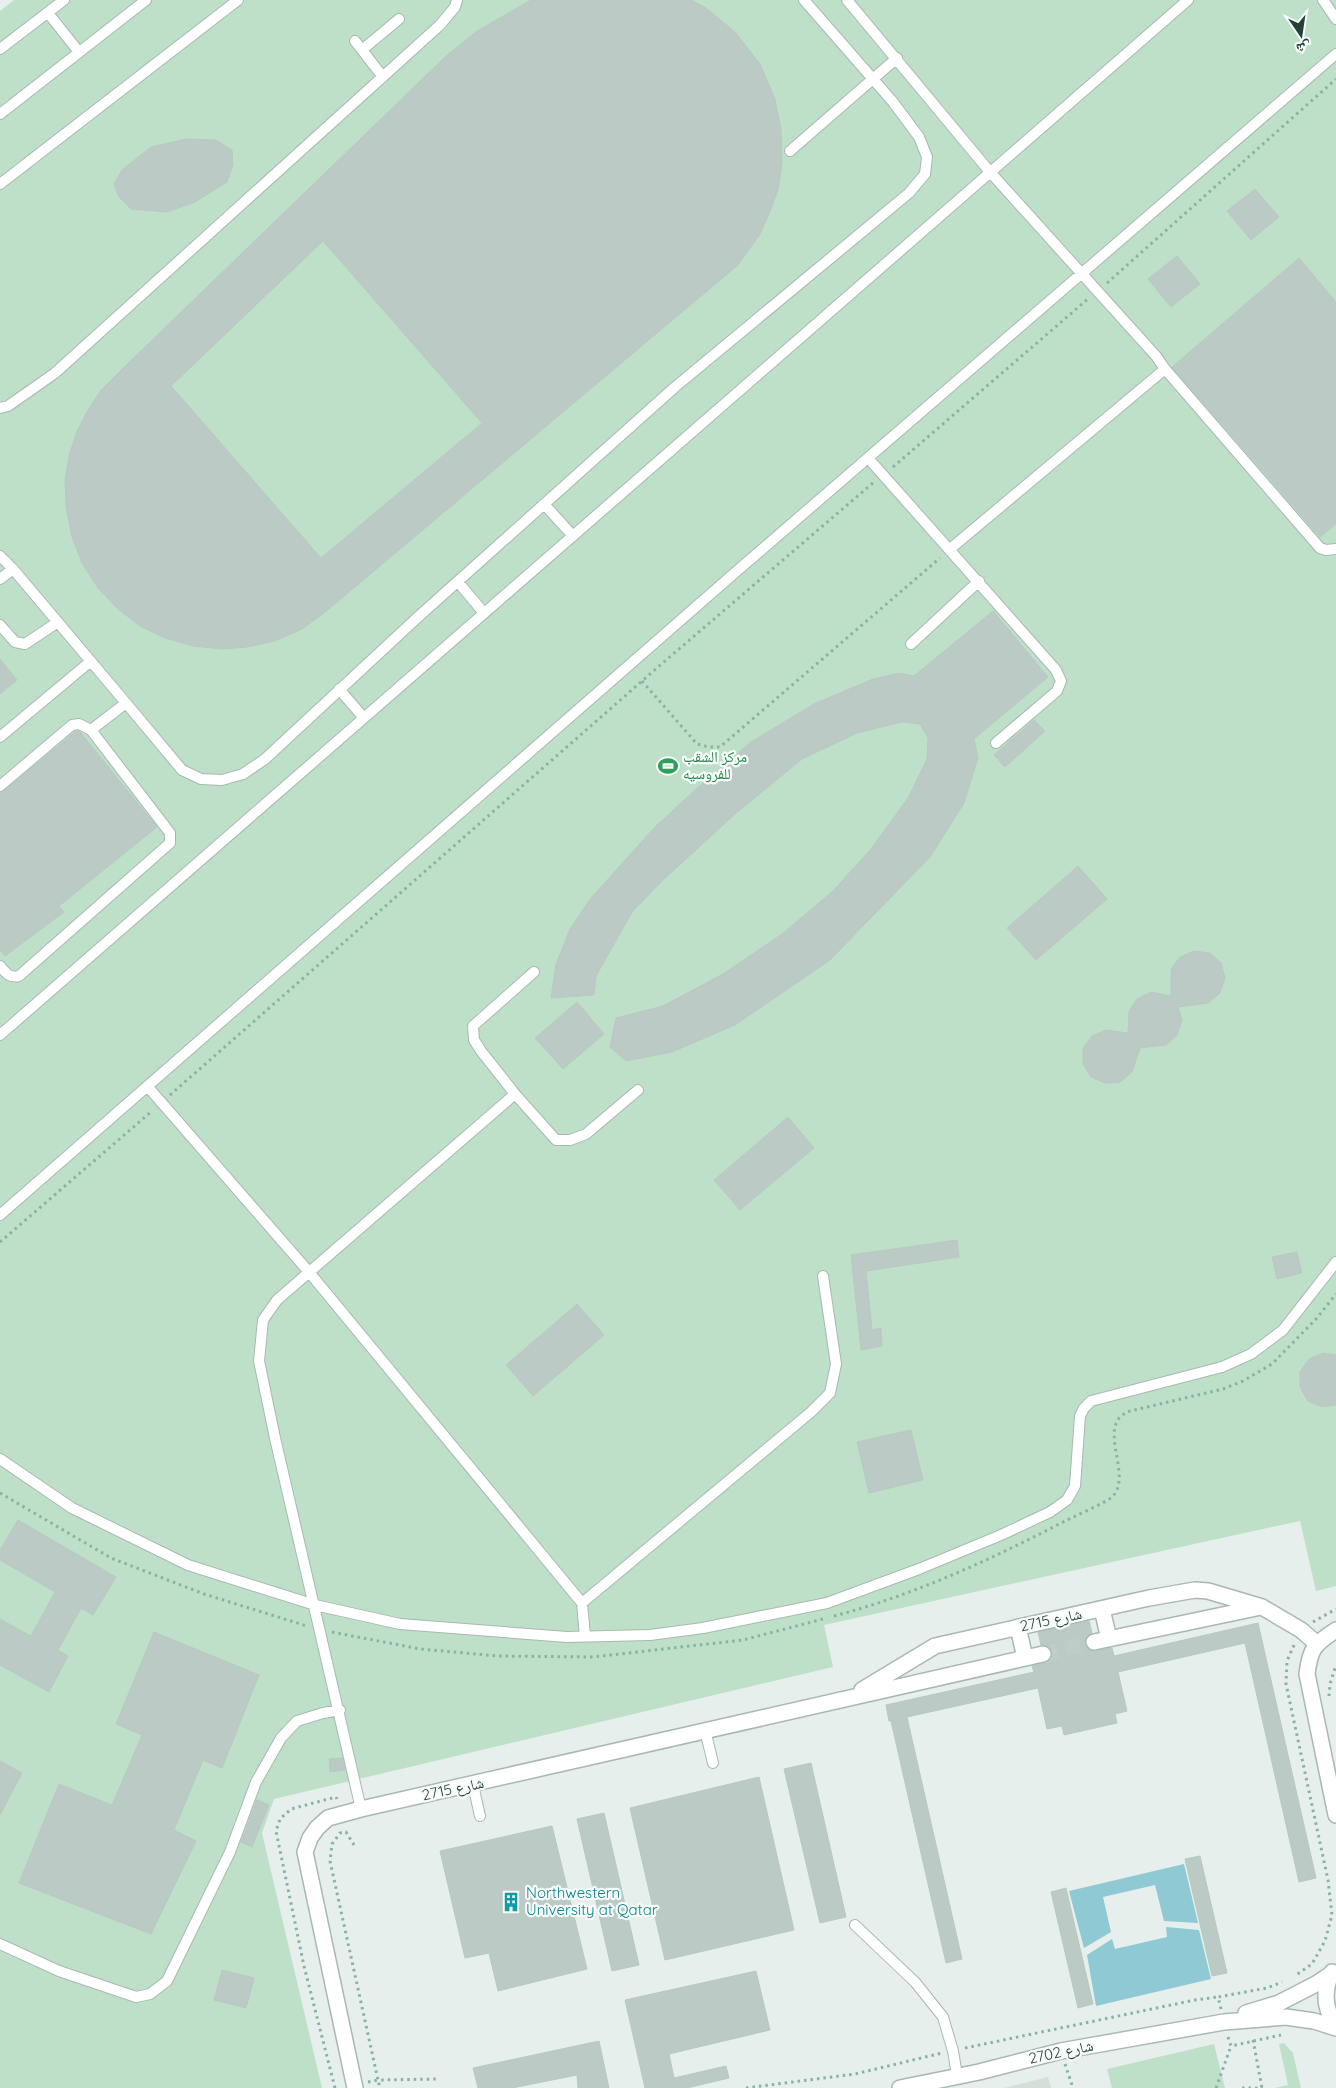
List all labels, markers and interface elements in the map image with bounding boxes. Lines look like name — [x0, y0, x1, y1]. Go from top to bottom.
north arrow — [1276, 10, 1326, 60]
text: ش — [1295, 37, 1313, 58]
place label: مركز الشقب للفروسيه — [683, 747, 747, 783]
sports icon: مركز الشقب للفروسيه — [657, 755, 679, 777]
street label: شارع 2715 — [1018, 1604, 1084, 1636]
street label: شارع 2715 — [420, 1773, 486, 1805]
place label: Northwestern University at Qatar — [526, 1883, 658, 1919]
building icon: Northwestern University at Qatar — [500, 1891, 522, 1913]
street label: شارع 2702 — [1027, 2035, 1095, 2069]

